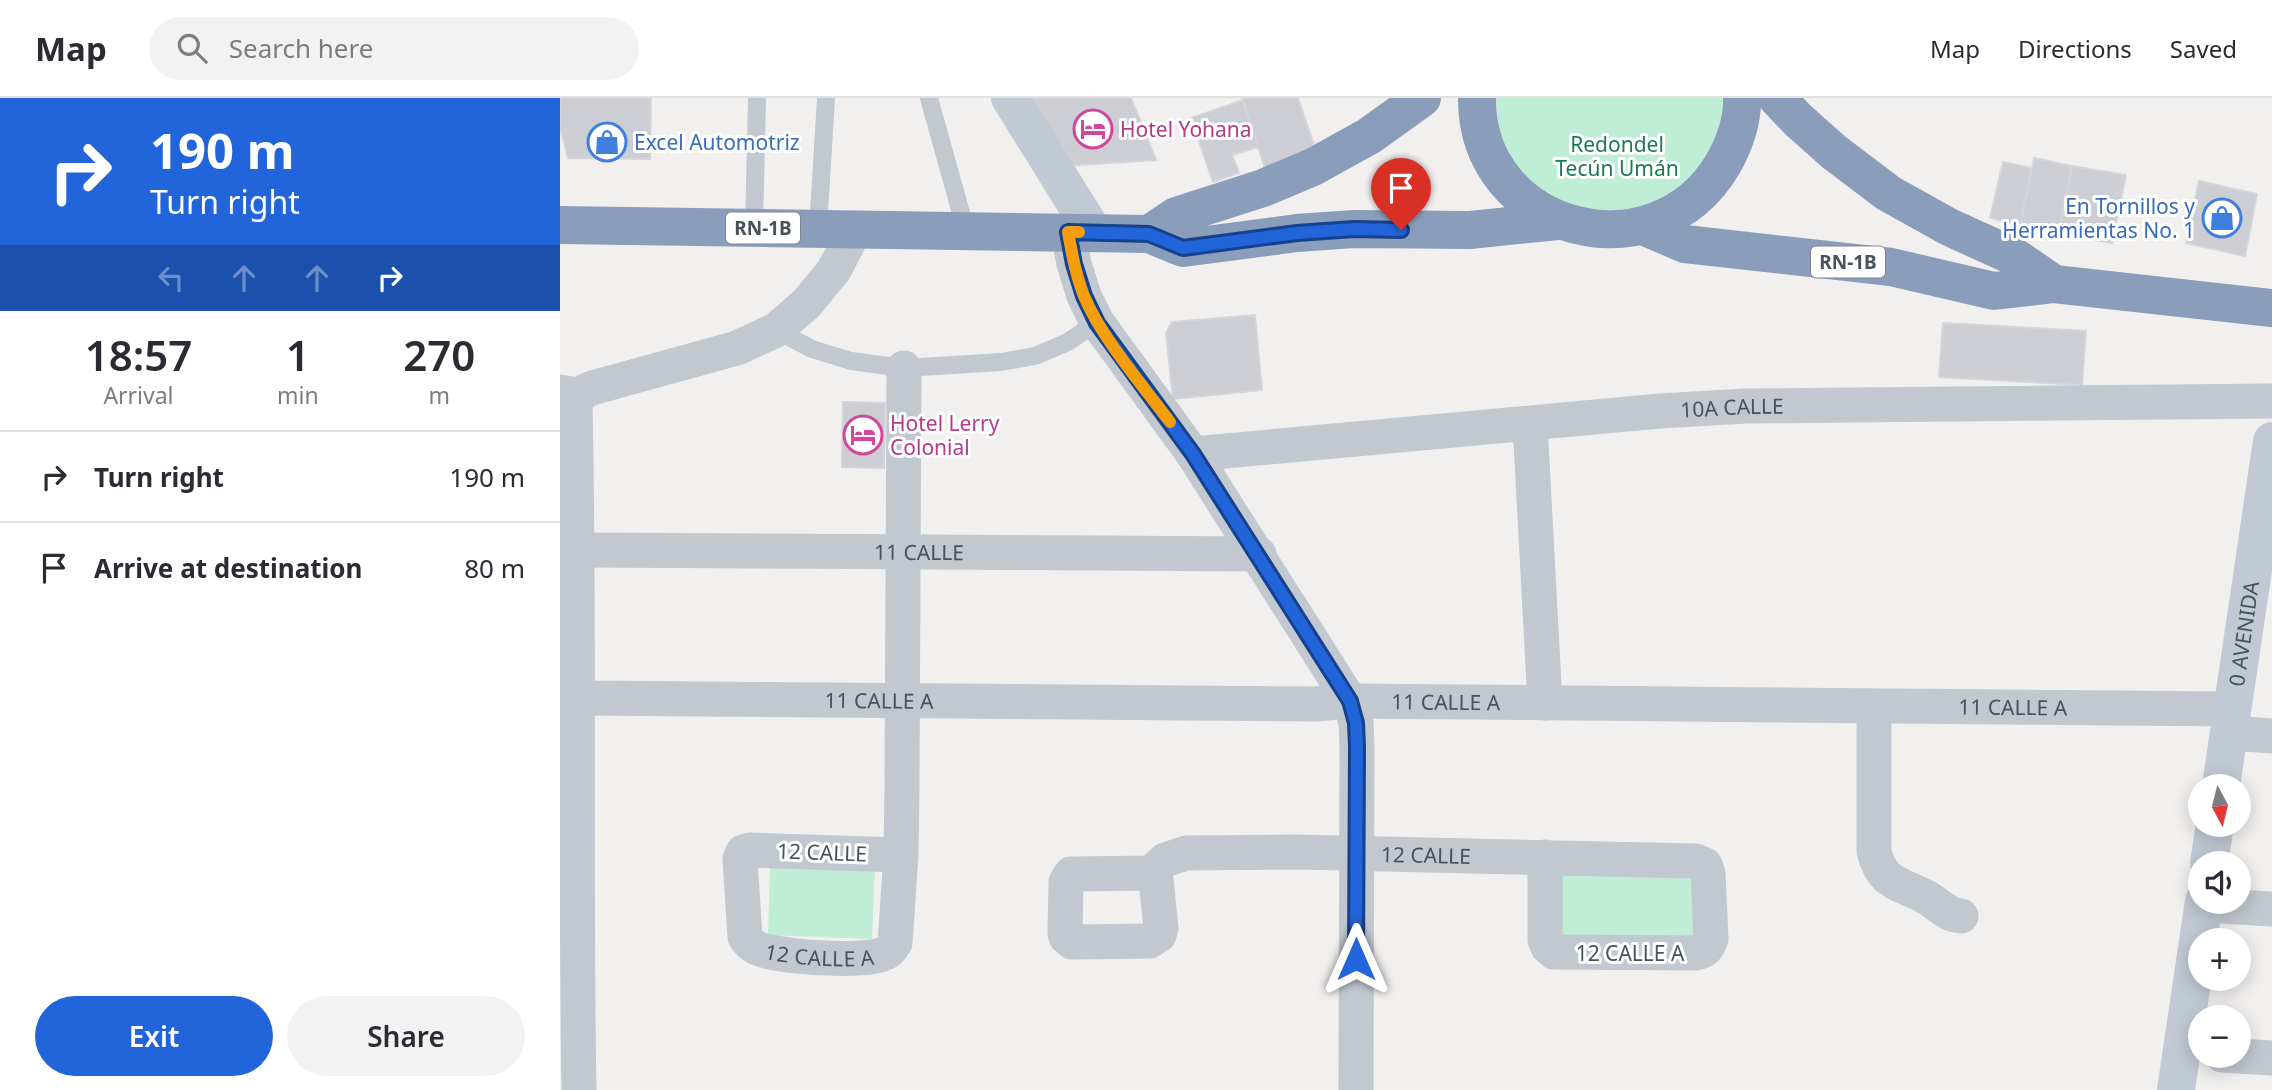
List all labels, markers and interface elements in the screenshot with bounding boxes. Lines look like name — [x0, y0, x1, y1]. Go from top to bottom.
search box — [149, 17, 639, 80]
text: Map — [35, 26, 107, 71]
icon: search — [173, 29, 211, 67]
text: Search here — [229, 30, 373, 66]
text: Map — [1930, 32, 1980, 65]
text: Directions — [2018, 32, 2132, 65]
text: Saved — [2170, 32, 2237, 65]
hotel icon: Hotel Yohana — [1072, 108, 1114, 150]
place label: Hotel Yohana — [1120, 115, 1252, 143]
text: 190 m — [150, 117, 295, 183]
shop icon: Excel Automotriz — [586, 121, 628, 163]
icon: right — [35, 126, 126, 217]
place label: Excel Automotriz — [634, 128, 800, 156]
park label: Redondel Tecún Umán — [1555, 130, 1679, 182]
pin — [1371, 158, 1431, 230]
icon: arrive — [1382, 169, 1420, 207]
text: Turn right — [150, 180, 300, 223]
place label: En Tornillos y Herramientas No. 1 — [2002, 192, 2195, 244]
shop icon: En Tornillos y Herramientas No. 1 — [2201, 197, 2243, 239]
road number: RN-1B — [726, 212, 800, 244]
road number: RN-1B — [1811, 246, 1885, 278]
icon: left — [152, 259, 190, 297]
icon: ahead — [225, 259, 263, 297]
icon: ahead — [298, 259, 336, 297]
icon: right — [371, 259, 409, 297]
text: 18:57 — [85, 326, 192, 383]
text: 1 — [286, 326, 310, 383]
text: 270 — [403, 326, 475, 383]
text: Arrival — [103, 379, 174, 411]
text: min — [277, 379, 319, 411]
text: m — [429, 379, 450, 411]
street label: 10A CALLE — [1680, 392, 1784, 424]
place label: Hotel Lerry Colonial — [890, 409, 1000, 461]
hotel icon: Hotel Lerry Colonial — [842, 414, 884, 456]
icon: right — [35, 458, 73, 496]
text: Turn right — [94, 459, 224, 495]
text: 190 m — [449, 459, 525, 495]
street label: 11 CALLE — [874, 538, 964, 566]
icon: arrive — [35, 549, 73, 587]
text: Arrive at destination — [94, 550, 363, 586]
text: 80 m — [464, 550, 525, 586]
street label: 0 AVENIDA — [2222, 579, 2265, 688]
street label: 11 CALLE A — [824, 686, 934, 715]
street label: 11 CALLE A — [1391, 687, 1501, 716]
street label: 11 CALLE A — [1958, 693, 2068, 722]
north arrow — [2188, 774, 2250, 836]
map controls — [2188, 774, 2251, 1068]
street label: 12 CALLE — [777, 836, 867, 868]
street label: 12 CALLE — [1381, 840, 1471, 870]
button: sound — [2188, 851, 2251, 914]
position arrow — [1319, 922, 1393, 996]
button: + — [2188, 928, 2251, 991]
street label: 12 CALLE A — [763, 937, 876, 973]
street label: 12 CALLE A — [1576, 939, 1685, 967]
button: Exit — [35, 996, 273, 1076]
button: Share — [287, 996, 525, 1076]
button: − — [2188, 1005, 2251, 1068]

